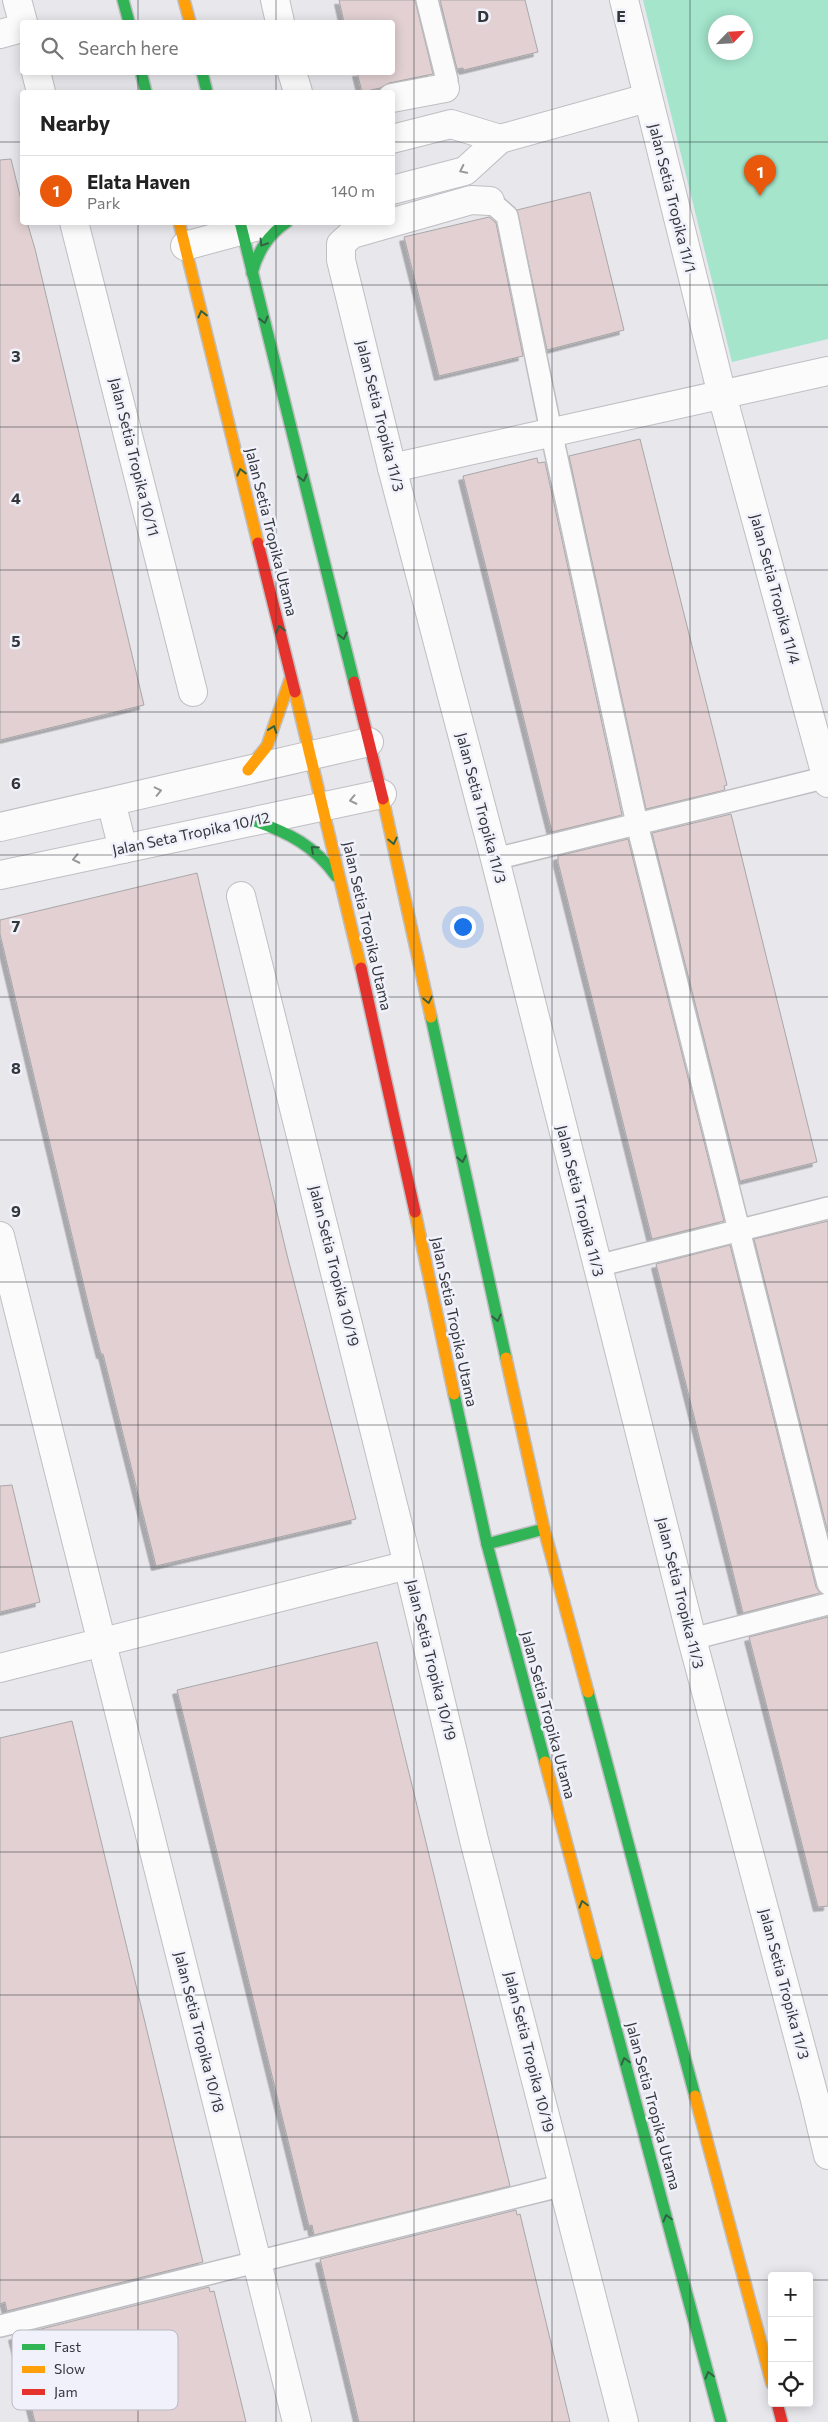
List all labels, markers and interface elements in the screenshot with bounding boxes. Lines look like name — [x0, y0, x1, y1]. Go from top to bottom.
text: D — [477, 6, 489, 25]
text: E — [616, 6, 626, 25]
north arrow — [708, 15, 753, 60]
search box — [20, 20, 395, 75]
icon: search — [38, 34, 66, 62]
text: Search here — [78, 36, 178, 59]
text: Nearby — [40, 110, 110, 135]
street label: Jalan Setia Tropika 11/1 — [646, 121, 700, 274]
pin: 1 — [744, 155, 776, 196]
one-way arrow — [459, 164, 468, 174]
text: Elata Haven — [87, 170, 190, 193]
text: 1 — [52, 181, 60, 200]
text: 140 m — [331, 181, 375, 200]
text: Park — [87, 193, 120, 212]
one-way arrow — [260, 238, 270, 247]
one-way arrow — [197, 310, 207, 319]
one-way arrow — [258, 316, 269, 325]
street label: Jalan Setia Tropika 11/3 — [353, 338, 408, 493]
text: 3 — [11, 346, 21, 365]
street label: Jalan Setia Tropika 10/11 — [107, 376, 163, 538]
street label: Jalan Setia Tropika Utama — [242, 446, 302, 618]
one-way arrow — [236, 468, 246, 476]
one-way arrow — [298, 473, 308, 481]
text: 4 — [11, 488, 21, 507]
street label: Jalan Setia Tropika 11/4 — [747, 512, 805, 666]
one-way arrow — [275, 625, 286, 634]
text: 5 — [11, 631, 21, 650]
one-way arrow — [337, 631, 348, 640]
one-way arrow — [267, 725, 277, 733]
street label: Jalan Setia Tropika 11/3 — [453, 730, 511, 885]
text: 6 — [11, 773, 21, 792]
one-way arrow — [154, 786, 163, 797]
one-way arrow — [348, 794, 357, 805]
street label: Jalan Seta Tropika 10/12 — [110, 808, 271, 859]
one-way arrow — [387, 837, 398, 846]
street label: Jalan Setia Tropika Utama — [340, 839, 396, 1012]
one-way arrow — [311, 846, 320, 855]
one-way arrow — [71, 853, 80, 864]
your location — [450, 914, 476, 940]
text: 7 — [12, 916, 21, 935]
one-way arrow — [422, 996, 432, 1005]
text: 8 — [11, 1058, 21, 1077]
street label: Jalan Setia Tropika 11/3 — [553, 1123, 608, 1278]
one-way arrow — [457, 1154, 467, 1163]
street label: Jalan Setia Tropika 10/19 — [306, 1183, 364, 1348]
text: 9 — [11, 1201, 21, 1220]
street label: Jalan Setia Tropika Utama — [428, 1235, 482, 1408]
one-way arrow — [491, 1313, 502, 1322]
street label: Jalan Setia Tropika 11/3 — [653, 1515, 708, 1670]
street label: Jalan Setia Tropika 10/19 — [403, 1577, 461, 1742]
street label: Jalan Setia Tropika Utama — [518, 1629, 580, 1801]
one-way arrow — [578, 1899, 589, 1908]
street label: Jalan Setia Tropika 11/3 — [756, 1906, 814, 2061]
street label: Jalan Setia Tropika 10/18 — [171, 1949, 229, 2114]
street label: Jalan Setia Tropika 10/19 — [501, 1969, 559, 2134]
street label: Jalan Setia Tropika Utama — [623, 2020, 685, 2192]
one-way arrow — [620, 2056, 631, 2065]
one-way arrow — [662, 2213, 673, 2222]
map controls — [768, 2272, 813, 2407]
button: + — [768, 2272, 813, 2317]
button: − — [768, 2317, 813, 2362]
legend — [12, 2330, 178, 2410]
text: Fast — [54, 2338, 81, 2355]
text: Slow — [54, 2360, 85, 2377]
button: locate — [768, 2362, 813, 2407]
one-way arrow — [704, 2370, 715, 2379]
text: Jam — [54, 2383, 78, 2400]

